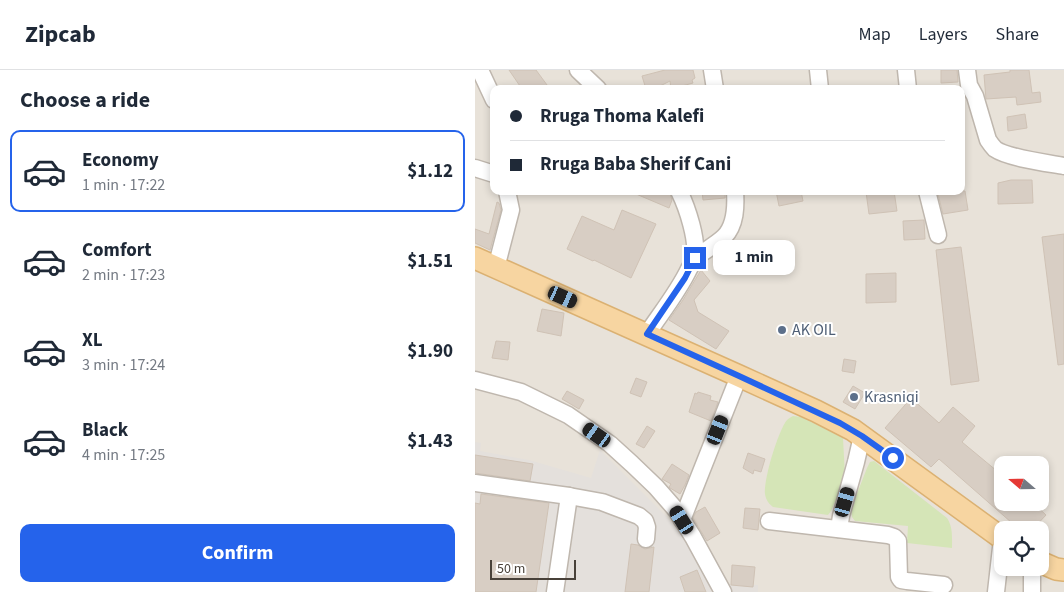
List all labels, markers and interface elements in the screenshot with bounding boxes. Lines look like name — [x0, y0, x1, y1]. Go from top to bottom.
text: Zipcab — [25, 17, 96, 52]
text: Map — [859, 22, 891, 47]
text: Layers — [919, 22, 968, 47]
text: Share — [996, 22, 1039, 47]
text: Choose a ride — [20, 84, 150, 116]
text: Rruga Thoma Kalefi — [540, 103, 704, 130]
text: Economy — [82, 147, 159, 174]
icon: car — [22, 149, 67, 194]
text: Rruga Baba Sherif Cani — [540, 151, 731, 178]
text: $1.12 — [407, 158, 453, 185]
text: 1 min · 17:22 — [82, 174, 165, 196]
text: Comfort — [82, 237, 152, 264]
icon: car — [22, 239, 67, 284]
callout: 1 min — [713, 240, 795, 276]
text: 1 min — [735, 246, 773, 268]
route end — [684, 247, 706, 269]
text: $1.51 — [407, 248, 453, 275]
text: 2 min · 17:23 — [82, 264, 165, 286]
car — [546, 284, 579, 310]
place label: AK OIL — [792, 319, 836, 341]
marker: AK OIL — [776, 324, 788, 336]
text: XL — [82, 327, 103, 354]
icon: car — [22, 329, 67, 374]
text: $1.90 — [407, 338, 453, 365]
text: 3 min · 17:24 — [82, 354, 165, 376]
place label: Krasniqi — [864, 386, 919, 408]
marker: Krasniqi — [848, 391, 860, 403]
car — [705, 413, 730, 447]
text: Black — [82, 417, 128, 444]
icon: car — [22, 419, 67, 464]
car — [580, 420, 613, 450]
text: $1.43 — [407, 428, 453, 455]
text: 4 min · 17:25 — [82, 444, 165, 466]
route start — [882, 447, 904, 469]
north arrow — [994, 456, 1049, 511]
map controls — [994, 456, 1049, 576]
car — [833, 486, 856, 518]
car — [667, 503, 696, 537]
button: locate — [994, 521, 1049, 576]
button: Confirm — [20, 524, 455, 582]
scale bar — [490, 557, 576, 580]
text: 50 m — [497, 559, 525, 579]

